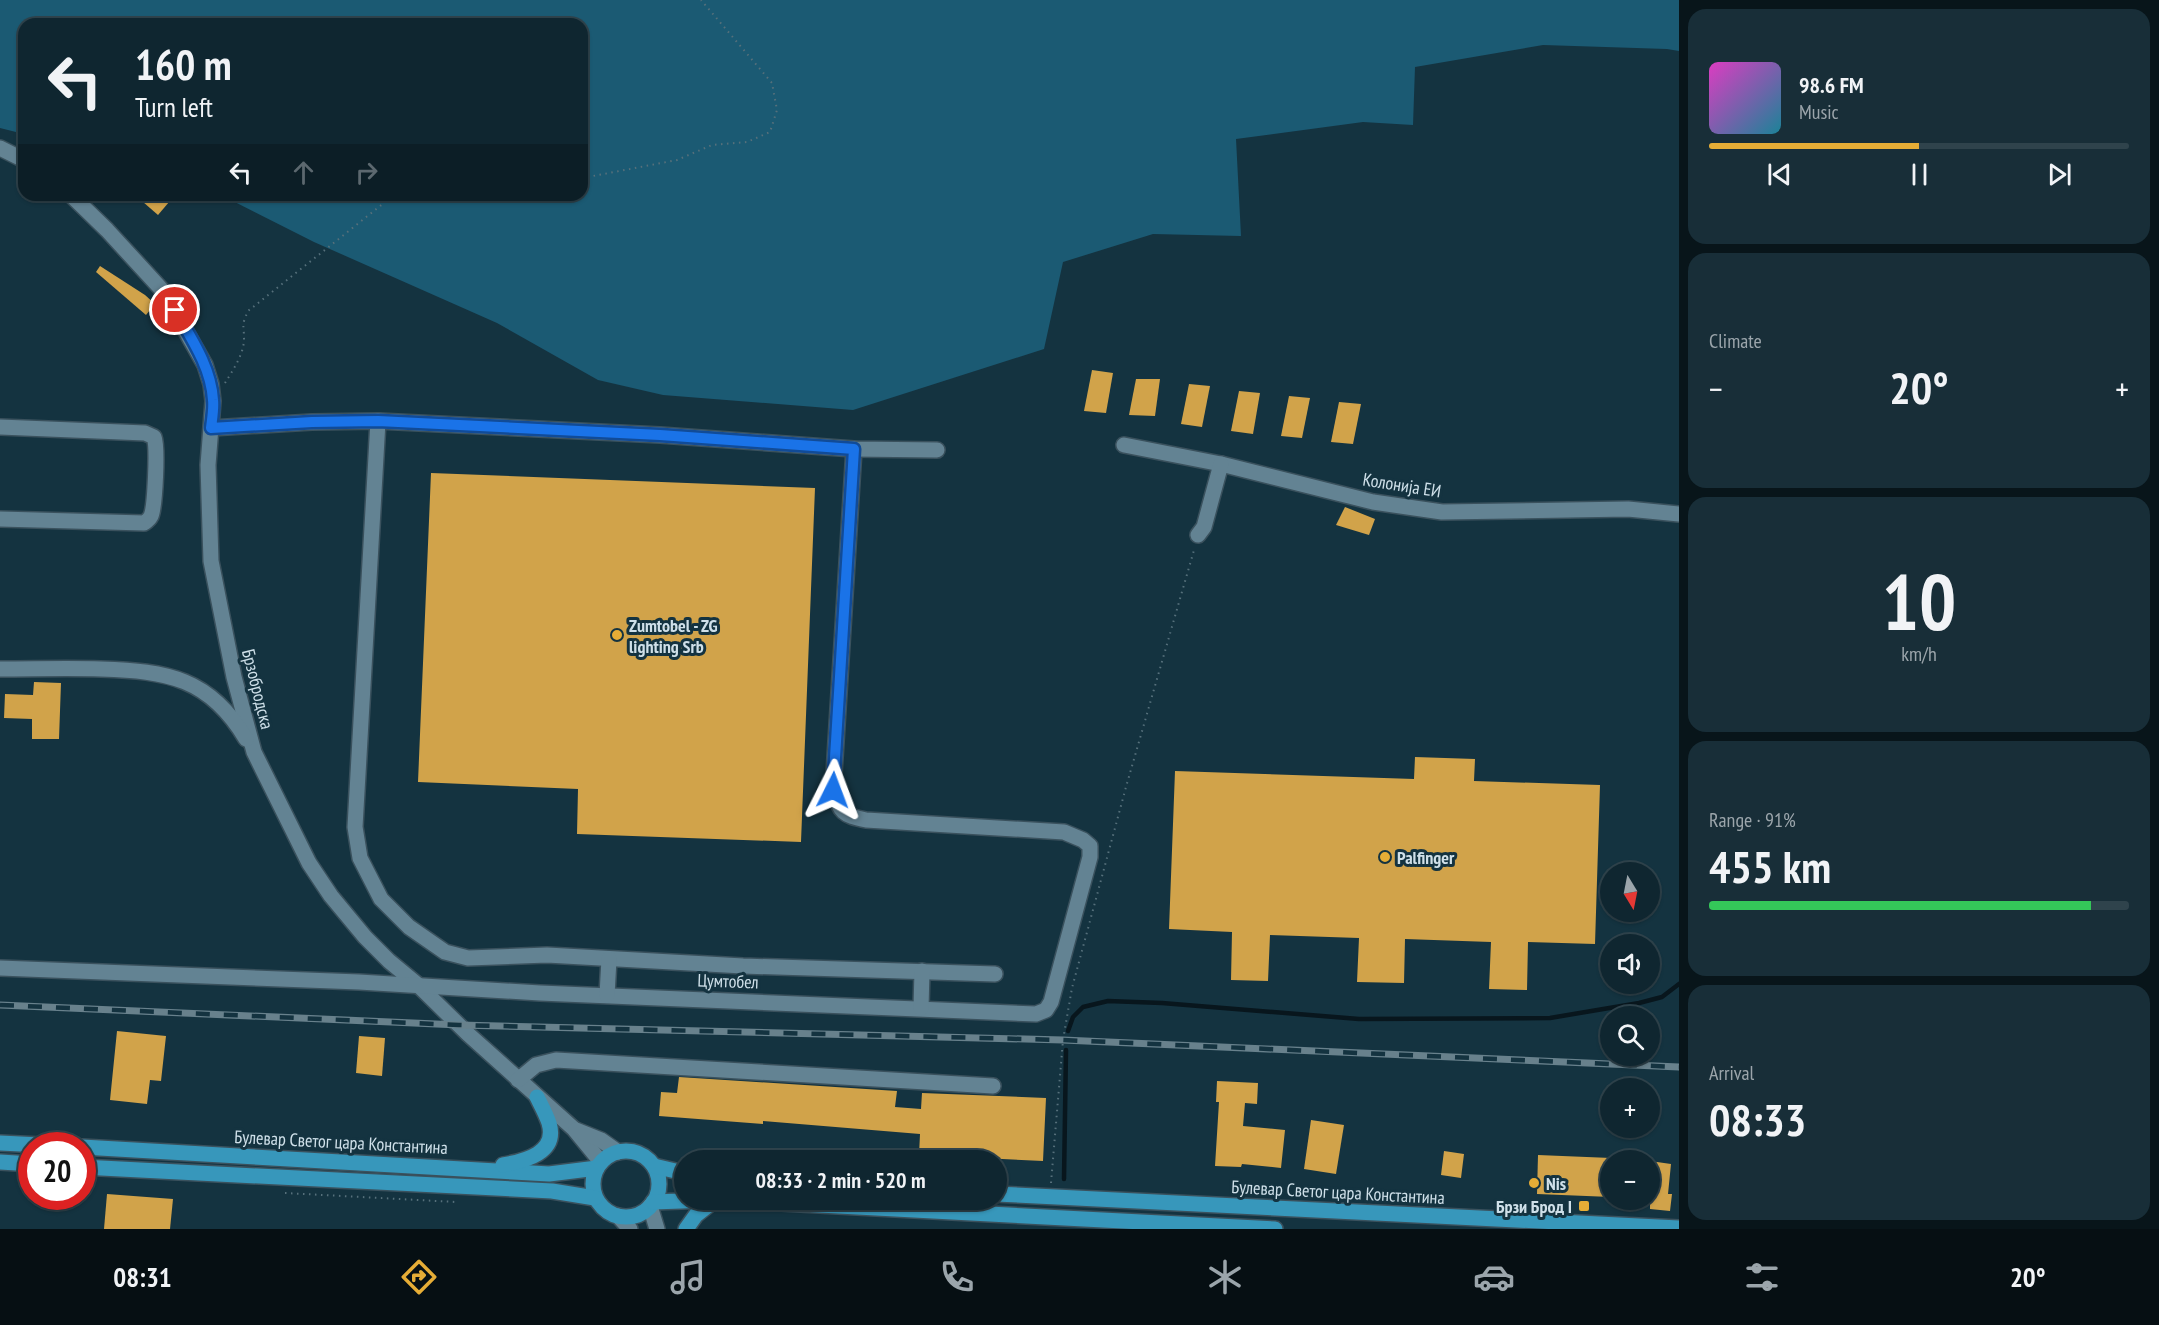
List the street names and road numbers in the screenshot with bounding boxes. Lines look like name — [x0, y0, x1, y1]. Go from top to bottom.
street label: Колонија ЕИ — [1361, 467, 1443, 503]
street label: Брзобродска — [237, 647, 279, 731]
street label: Цумтобел — [697, 968, 759, 994]
street label: Булевар Светог цара Константина — [234, 1125, 448, 1159]
street label: Булевар Светог цара Константина — [1231, 1175, 1445, 1209]

